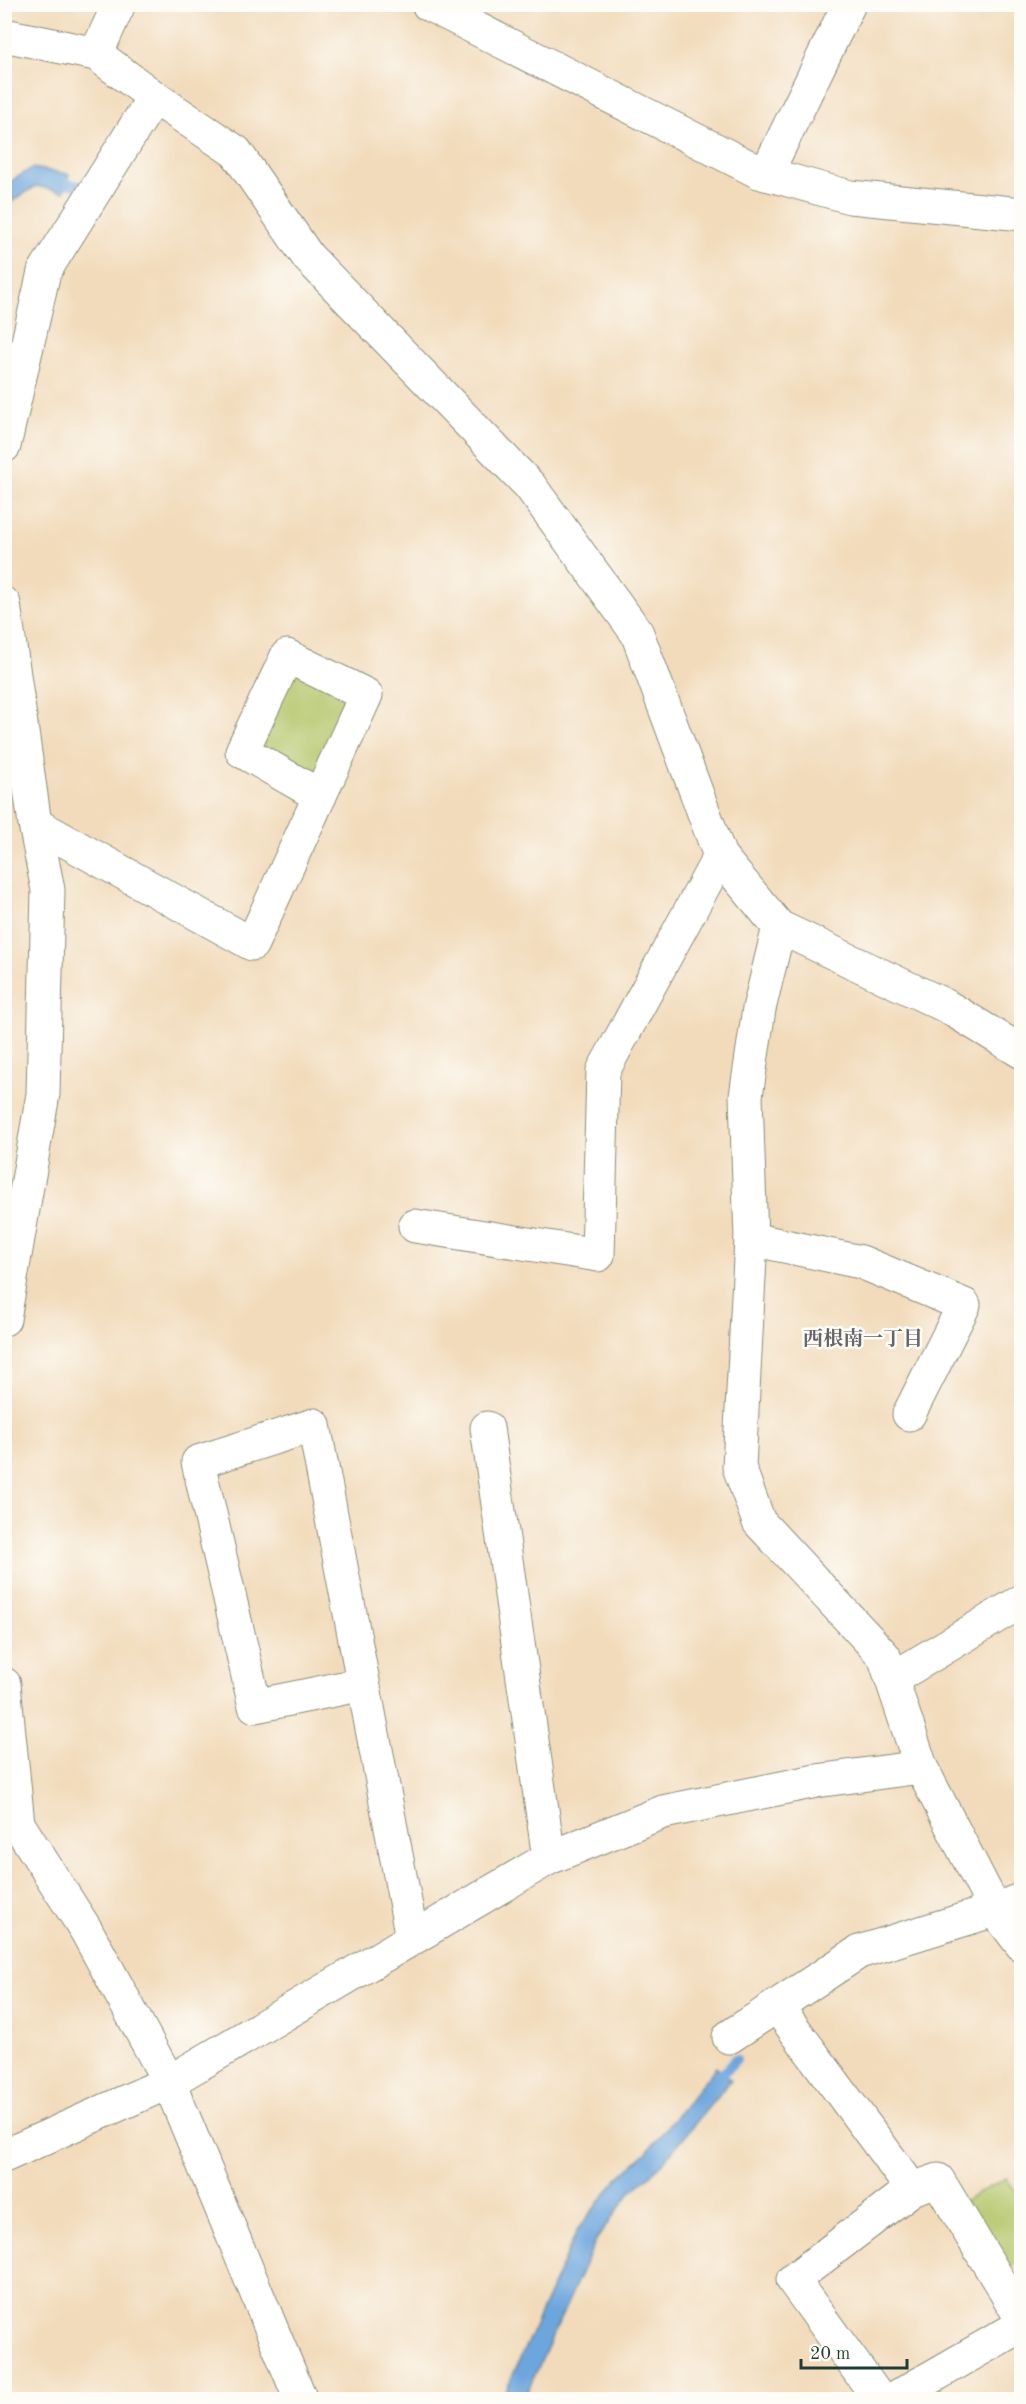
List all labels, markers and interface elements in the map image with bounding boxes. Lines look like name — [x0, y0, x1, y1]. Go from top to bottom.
district label: 西根南一丁目 — [803, 1328, 923, 1350]
scale bar — [801, 2332, 908, 2370]
text: 20 m — [810, 2345, 850, 2363]

